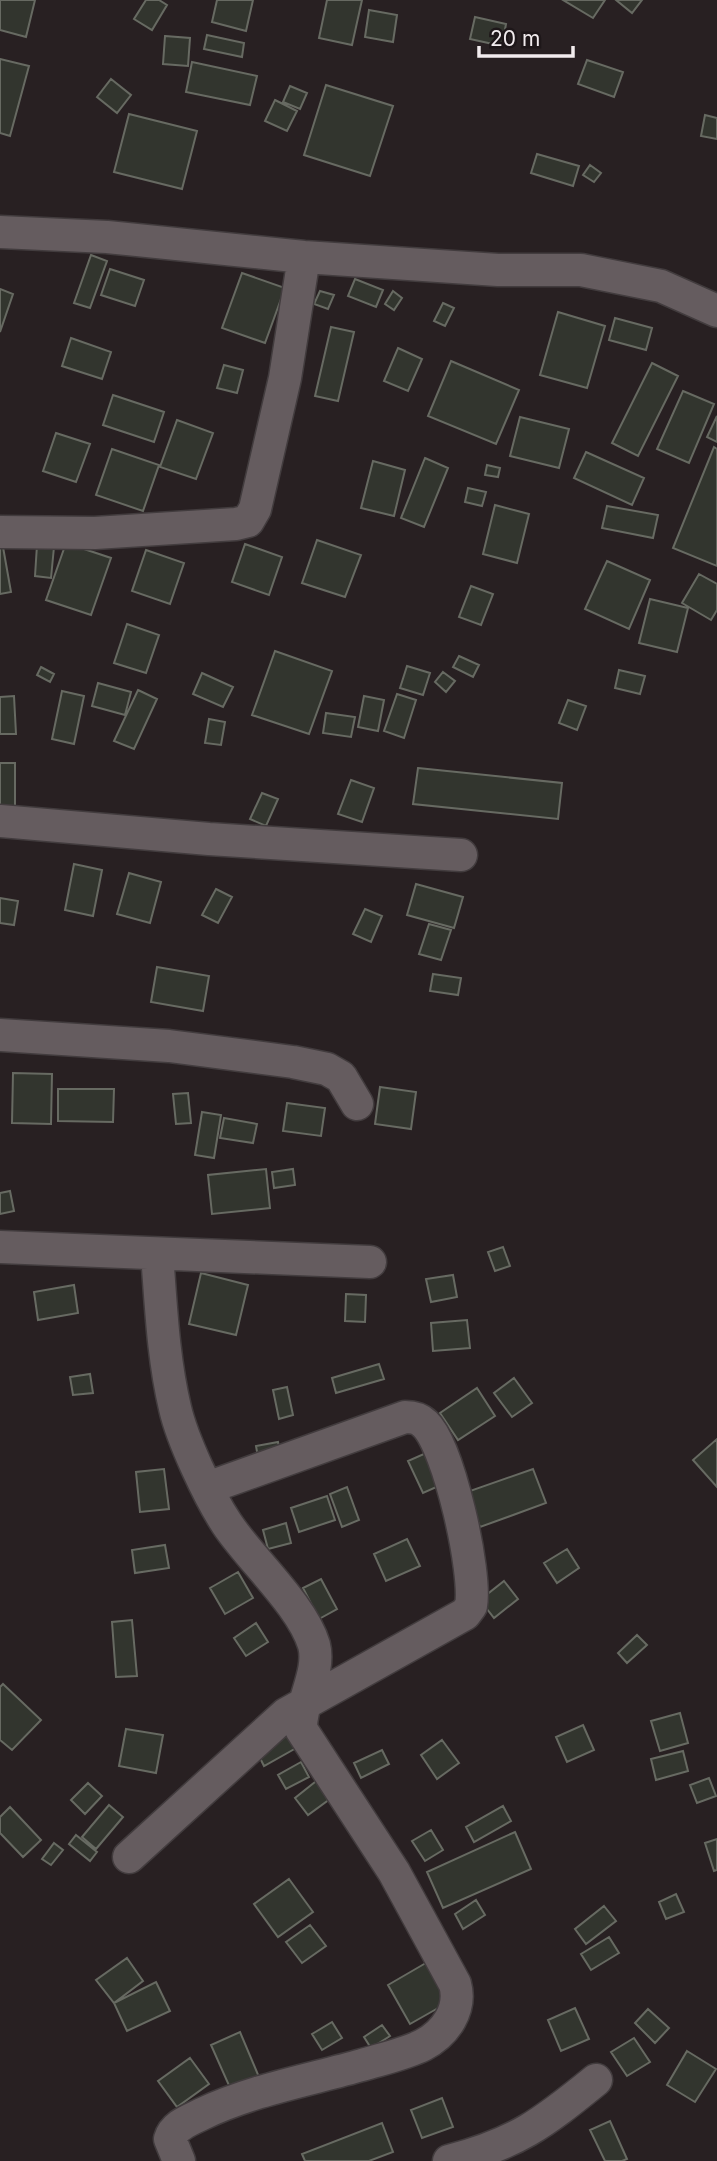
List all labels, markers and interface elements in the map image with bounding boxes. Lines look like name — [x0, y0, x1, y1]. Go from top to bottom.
scale bar — [479, 14, 574, 58]
text: 20 m — [490, 26, 540, 51]

